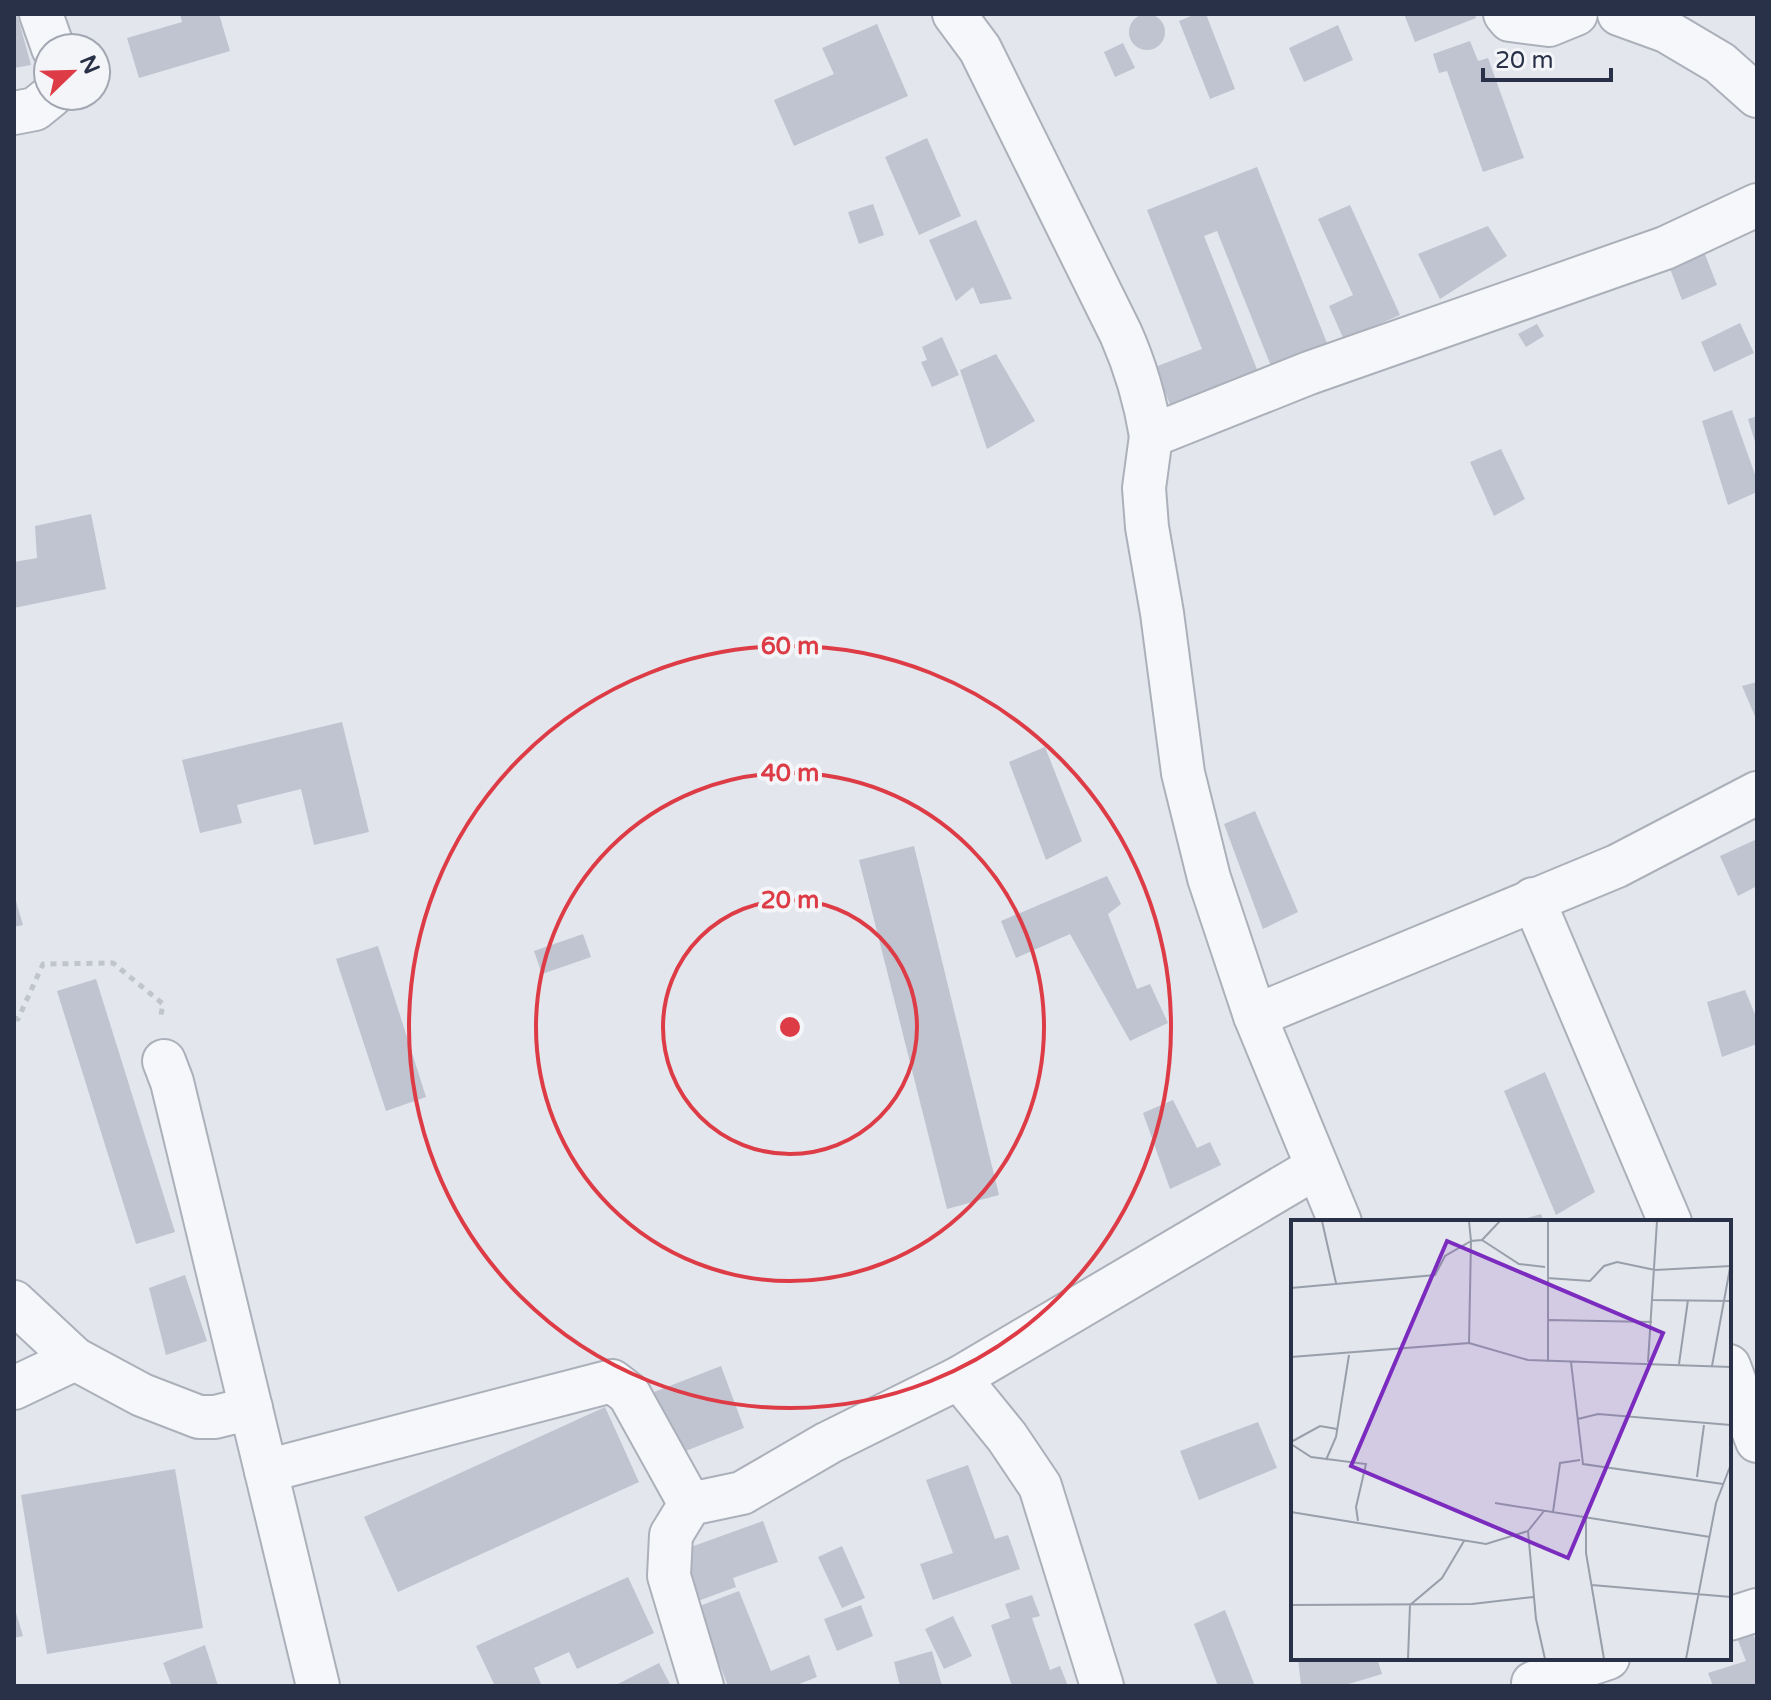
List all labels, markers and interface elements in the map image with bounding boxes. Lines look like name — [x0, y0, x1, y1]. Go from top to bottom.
north arrow — [32, 32, 112, 112]
scale bar — [1483, 32, 1611, 82]
text: 20 m — [1495, 46, 1553, 75]
text: N — [74, 51, 105, 78]
text: 60 m — [761, 632, 819, 661]
text: 40 m — [761, 759, 819, 788]
text: 20 m — [761, 886, 819, 915]
centre of rings — [776, 1013, 804, 1041]
inset map — [1291, 1220, 1731, 1660]

